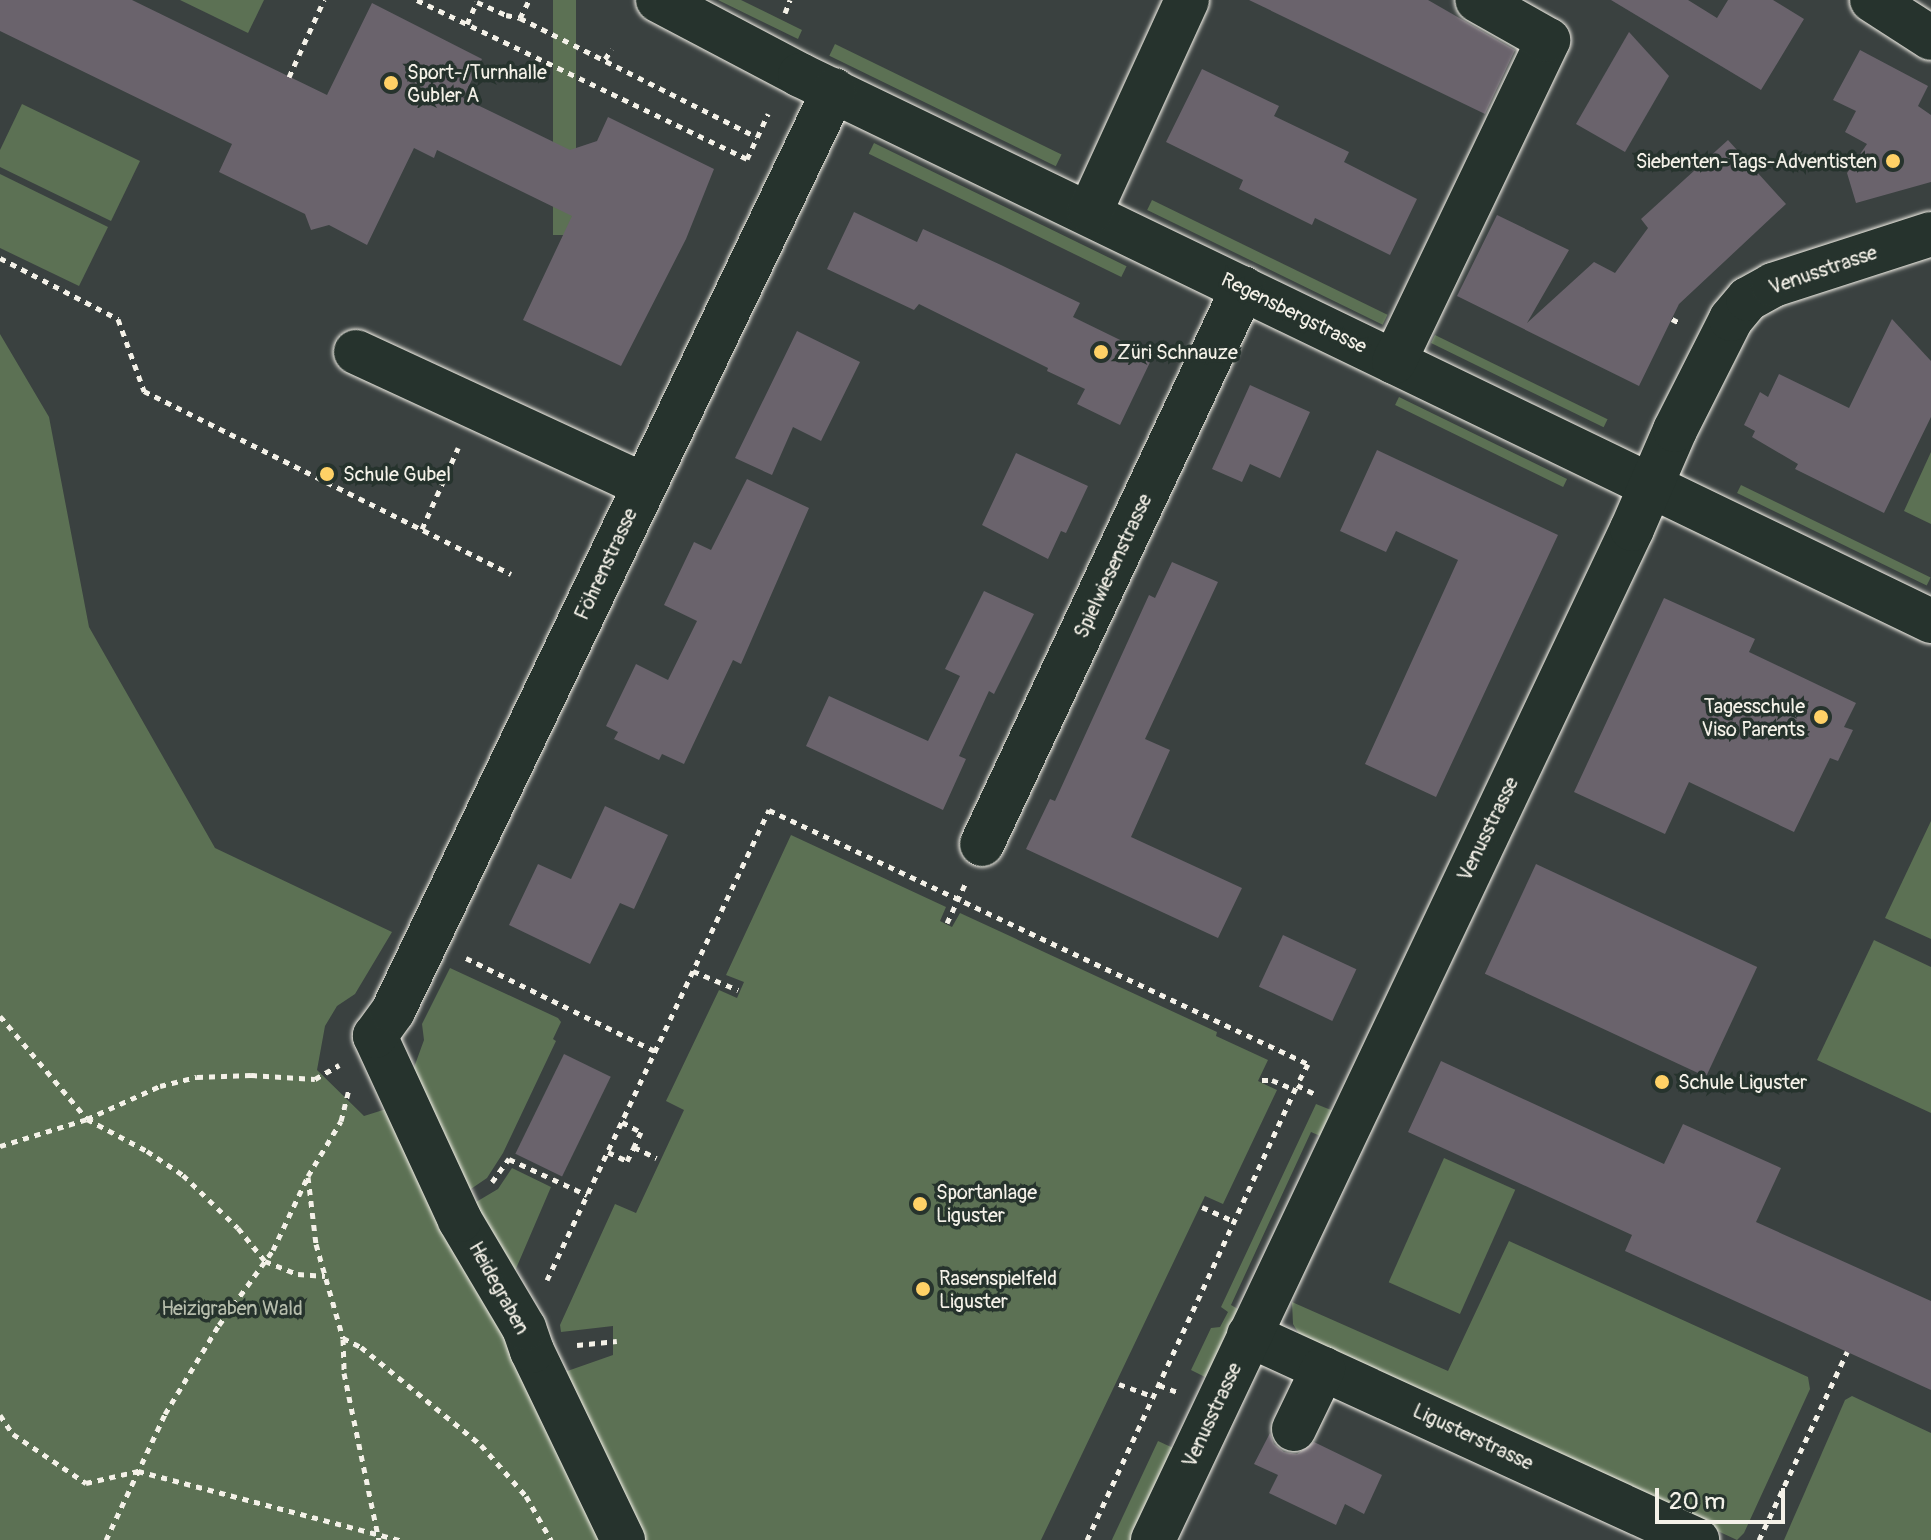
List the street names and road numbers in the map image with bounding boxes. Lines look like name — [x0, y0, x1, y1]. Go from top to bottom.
street label: Venusstrasse — [1766, 240, 1880, 300]
street label: Regensbergstrasse — [1217, 267, 1371, 359]
street label: Spielwiesenstrasse — [1069, 490, 1157, 642]
street label: Föhrenstrasse — [570, 504, 642, 624]
street label: Venusstrasse — [1452, 773, 1524, 885]
street label: Heidegraben — [464, 1237, 534, 1339]
street label: Venusstrasse — [1177, 1359, 1247, 1471]
street label: Ligusterstrasse — [1409, 1399, 1537, 1475]

